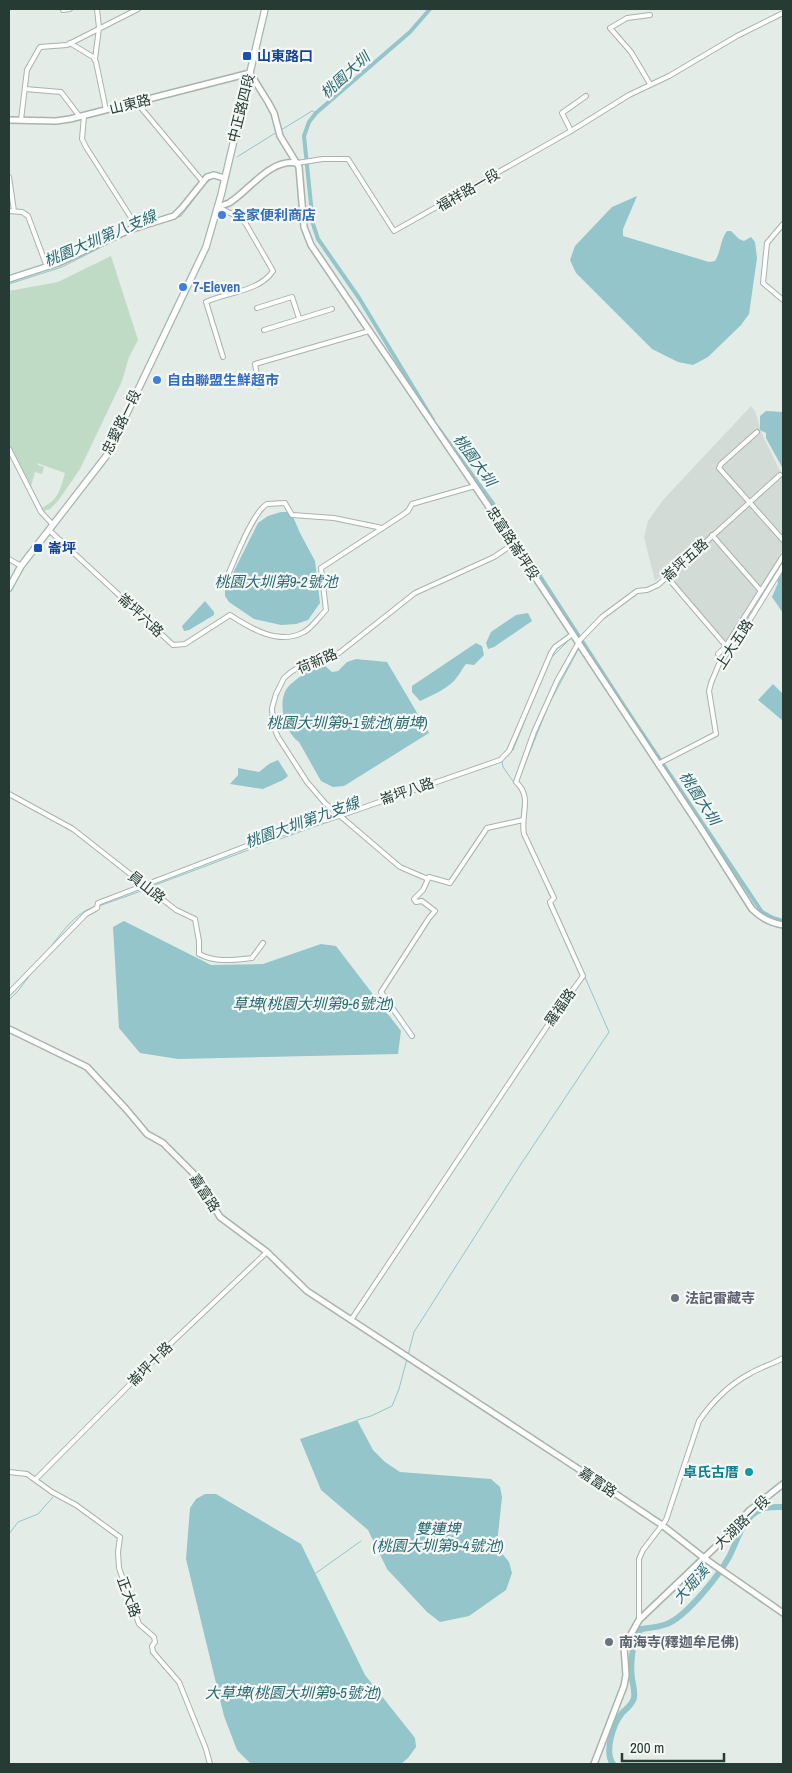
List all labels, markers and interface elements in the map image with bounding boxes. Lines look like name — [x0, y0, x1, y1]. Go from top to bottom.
water label: 桃園大圳 — [316, 46, 376, 103]
place label: 山東路口 — [257, 47, 313, 65]
marker: 山東路口 — [241, 50, 253, 62]
street label: 中正路四段 — [224, 72, 258, 144]
street label: 山東路 — [107, 90, 153, 118]
street label: 福祥路一段 — [433, 165, 503, 215]
water label: 桃園大圳第八支線 — [41, 204, 161, 271]
place label: 全家便利商店 — [232, 206, 316, 224]
marker: 全家便利商店 — [216, 209, 228, 221]
place label: 7-Eleven — [193, 278, 240, 296]
marker: 7-Eleven — [177, 281, 189, 293]
place label: 自由聯盟生鮮超市 — [167, 371, 279, 389]
marker: 自由聯盟生鮮超市 — [151, 374, 163, 386]
street label: 忠愛路一段 — [98, 387, 144, 457]
water label: 桃園大圳 — [449, 430, 502, 492]
street label: 忠富路崙坪段 — [483, 503, 543, 583]
street label: 崙坪五路 — [658, 535, 712, 585]
place label: 崙坪 — [48, 539, 76, 557]
marker: 崙坪 — [32, 542, 44, 554]
water label: 桃園大圳第9-2號池 — [215, 571, 339, 592]
street label: 崙坪六路 — [114, 589, 168, 641]
street label: 上大五路 — [711, 616, 757, 672]
street label: 荷新路 — [294, 645, 340, 677]
water label: 桃園大圳第9-1號池(崩埤) — [267, 712, 427, 733]
water label: 桃園大圳 — [675, 767, 726, 831]
street label: 崙坪八路 — [378, 773, 436, 809]
water label: 桃園大圳第九支線 — [242, 791, 364, 852]
street label: 員山路 — [125, 867, 169, 907]
street label: 羅福路 — [541, 985, 579, 1029]
water label: 草埤(桃園大圳第9-6號池) — [233, 993, 393, 1014]
street label: 嘉富路 — [186, 1170, 224, 1216]
place label: 法記雷藏寺 — [685, 1289, 755, 1307]
marker: 法記雷藏寺 — [669, 1292, 681, 1304]
street label: 崙坪十路 — [124, 1338, 176, 1390]
street label: 嘉富路 — [576, 1463, 620, 1501]
place label: 卓氏古厝 — [683, 1463, 739, 1481]
marker: 卓氏古厝 — [743, 1466, 755, 1478]
street label: 大湖路一段 — [711, 1491, 773, 1553]
water label: 雙連埤 (桃園大圳第9-4號池) — [373, 1518, 503, 1556]
water label: 大堀溪 — [668, 1559, 715, 1608]
street label: 正大路 — [113, 1574, 145, 1620]
place label: 南海寺(釋迦牟尼佛) — [619, 1633, 739, 1651]
marker: 南海寺(釋迦牟尼佛) — [603, 1636, 615, 1648]
water label: 大草埤(桃園大圳第9-5號池) — [205, 1682, 381, 1703]
scale bar — [622, 1730, 724, 1762]
text: 200 m — [630, 1737, 664, 1758]

